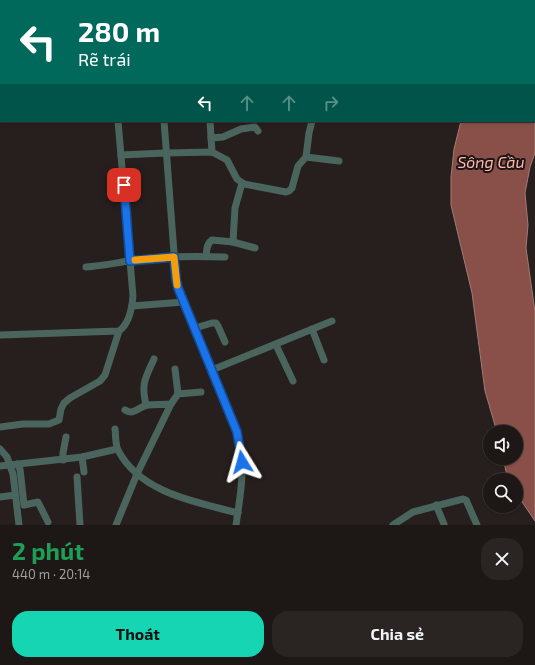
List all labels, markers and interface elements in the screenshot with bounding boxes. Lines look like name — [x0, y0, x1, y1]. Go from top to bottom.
text: 280 m — [78, 14, 160, 48]
icon: left — [12, 16, 64, 68]
text: Rẽ trái — [78, 48, 131, 70]
icon: left — [194, 92, 216, 114]
icon: ahead — [236, 92, 258, 114]
icon: ahead — [278, 92, 300, 114]
icon: right — [320, 92, 342, 114]
water label: Sông Cầu — [457, 152, 525, 171]
pin — [107, 168, 141, 202]
icon: arrive — [113, 174, 135, 196]
map controls — [483, 425, 523, 513]
button: sound — [483, 425, 523, 465]
position arrow — [221, 441, 263, 483]
button: search — [483, 473, 523, 513]
text: 2 phút — [12, 536, 84, 565]
button: close — [481, 538, 523, 580]
text: 440 m · 20:14 — [12, 566, 90, 582]
button: Thoát — [12, 611, 264, 657]
button: Chia sẻ — [272, 611, 523, 657]

